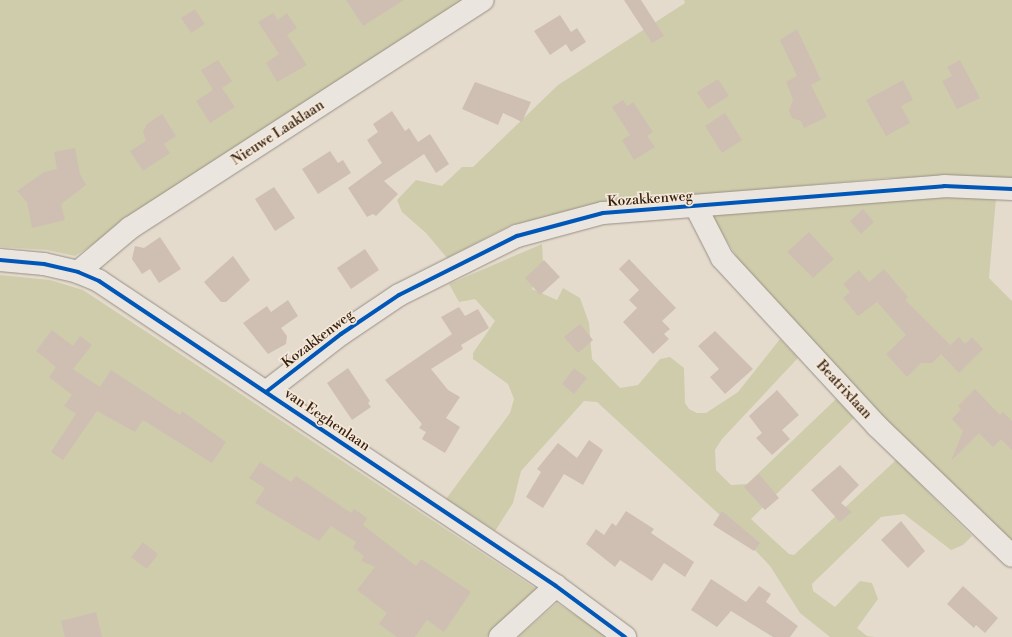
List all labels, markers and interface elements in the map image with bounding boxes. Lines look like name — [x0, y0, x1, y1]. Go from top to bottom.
street label: Nieuwe Laaklaan — [229, 97, 327, 169]
street label: Kozakkenweg — [607, 188, 693, 210]
street label: Kozakkenweg — [279, 307, 357, 371]
street label: Beatrixlaan — [813, 357, 875, 423]
street label: van Eeghenlaan — [281, 385, 373, 455]

